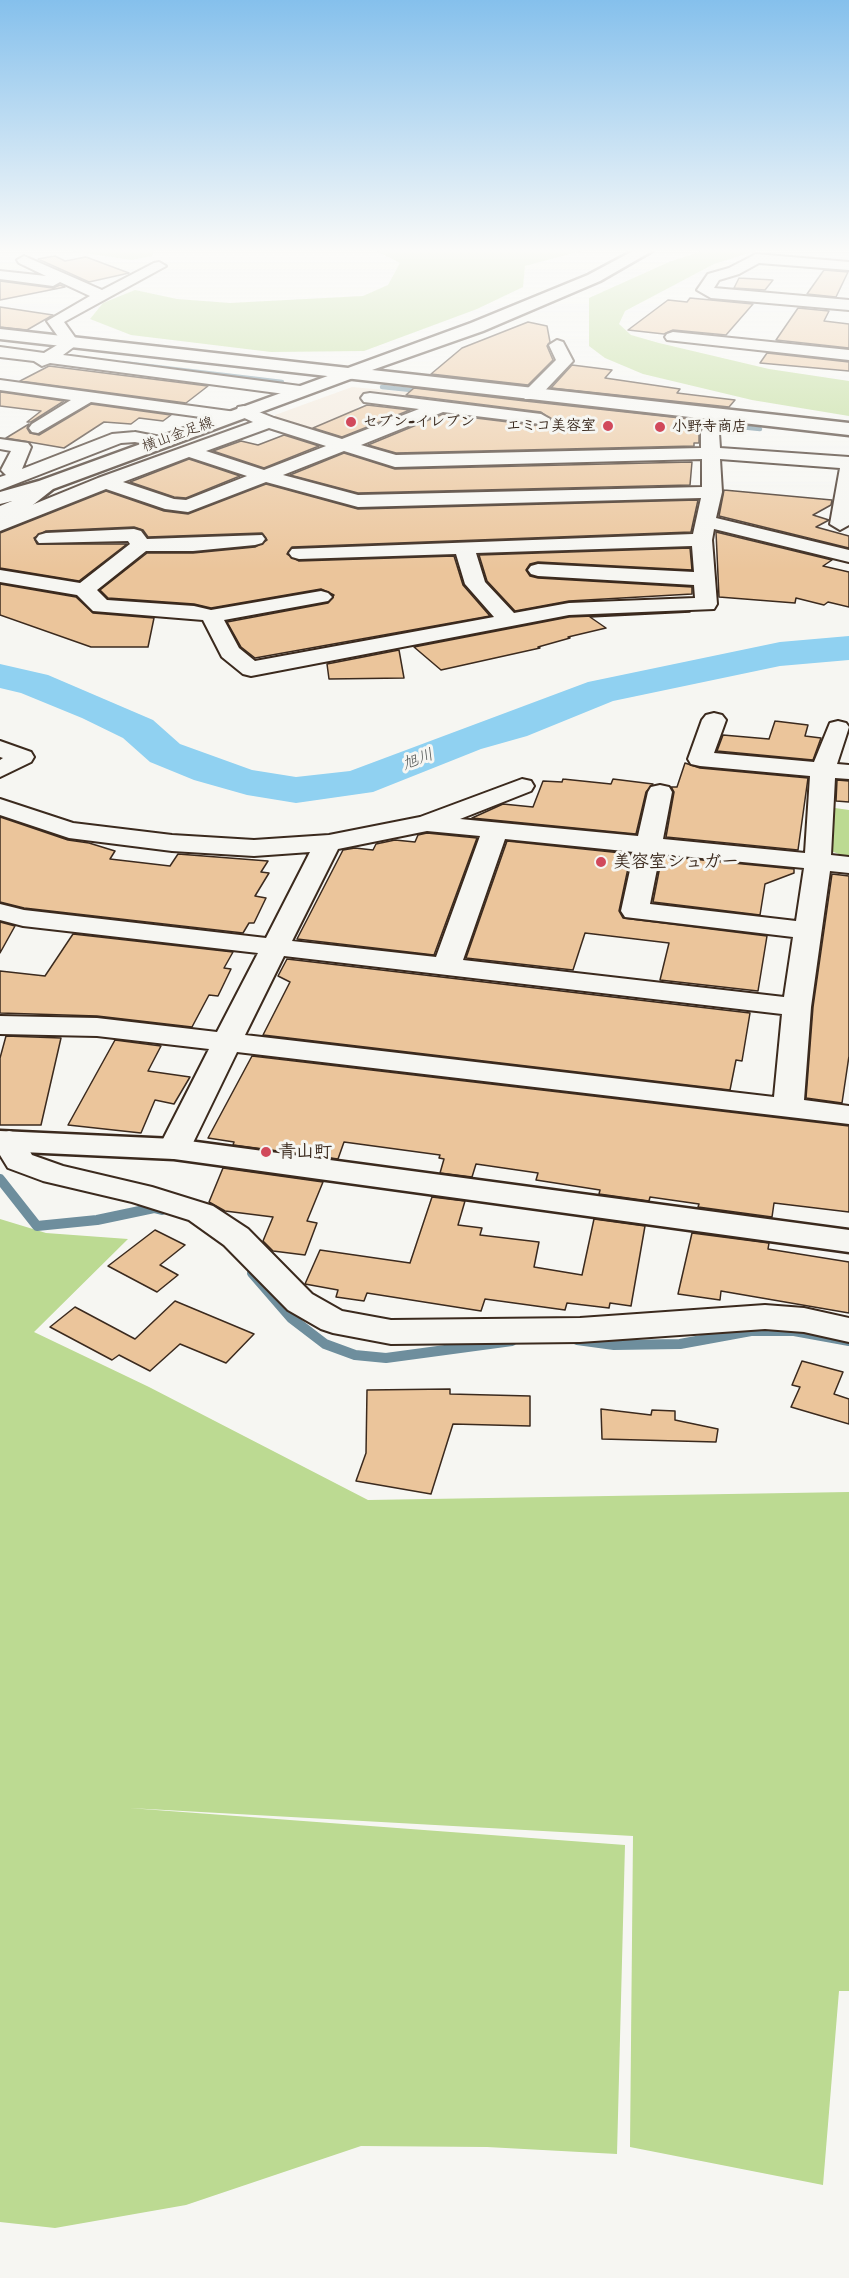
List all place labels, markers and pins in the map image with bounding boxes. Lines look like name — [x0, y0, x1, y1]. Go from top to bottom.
place label: セブン-イレブン — [363, 413, 475, 431]
marker: セブン-イレブン — [344, 415, 358, 429]
place label: エミコ美容室 — [506, 417, 596, 435]
place label: 小野寺商店 — [672, 418, 747, 436]
marker: エミコ美容室 — [601, 419, 615, 433]
marker: 小野寺商店 — [653, 420, 667, 434]
place label: 美容室シュガー — [613, 851, 739, 873]
marker: 美容室シュガー — [594, 855, 608, 869]
place label: 青山町 — [278, 1141, 332, 1163]
marker: 青山町 — [259, 1145, 273, 1159]

